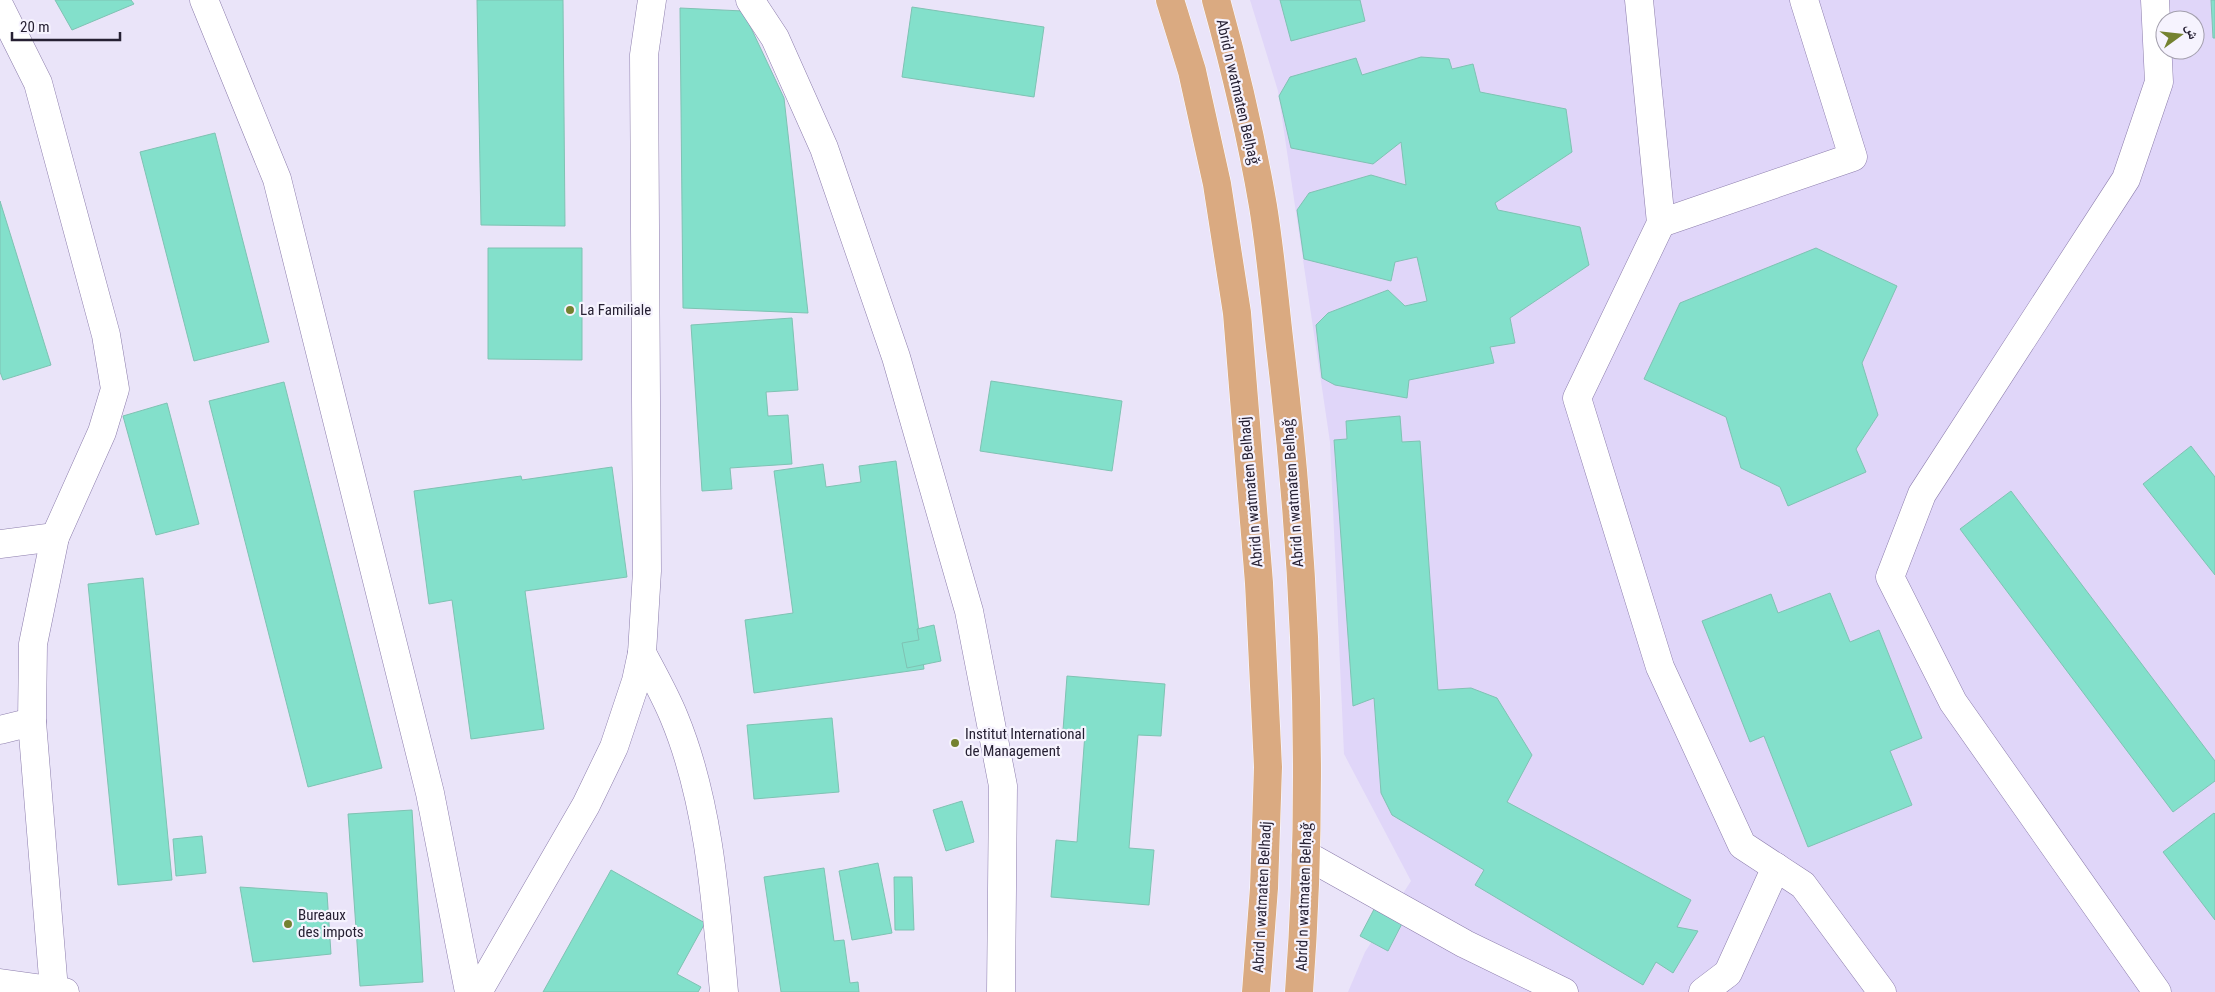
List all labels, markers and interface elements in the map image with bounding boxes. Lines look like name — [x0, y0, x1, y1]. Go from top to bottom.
scale bar — [12, 10, 120, 42]
north arrow — [2155, 10, 2205, 60]
street label: Abrid n watmaten Belḥaǧ — [1212, 17, 1264, 167]
text: 20 m — [20, 18, 50, 36]
text: ش — [2182, 22, 2202, 41]
place label: La Familiale — [580, 301, 651, 319]
marker: La Familiale — [564, 304, 576, 316]
street label: Abrid n watmaten Belhadj — [1235, 416, 1267, 568]
street label: Abrid n watmaten Belḥaǧ — [1279, 418, 1307, 568]
place label: Institut International de Management — [965, 725, 1085, 760]
marker: Institut International de Management — [949, 737, 961, 749]
street label: Abrid n watmaten Belhadj — [1249, 821, 1275, 973]
street label: Abrid n watmaten Belḥaǧ — [1292, 822, 1316, 972]
place label: Bureaux des impots — [298, 906, 364, 941]
marker: Bureaux des impots — [282, 918, 294, 930]

